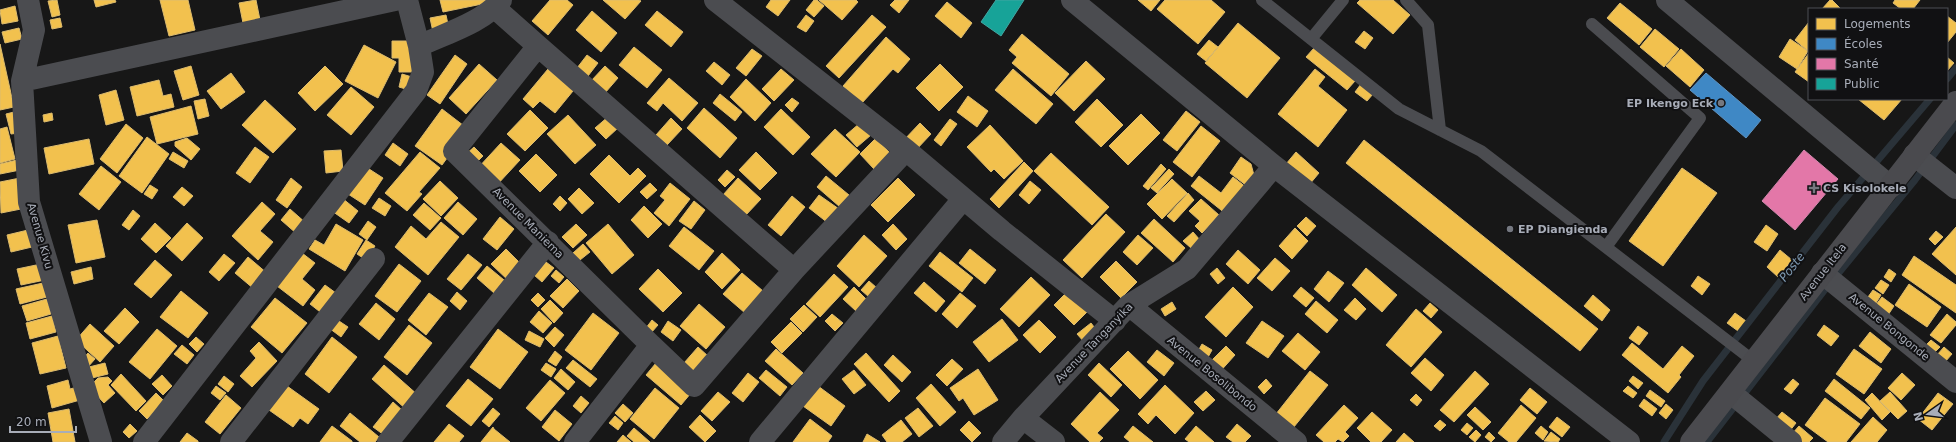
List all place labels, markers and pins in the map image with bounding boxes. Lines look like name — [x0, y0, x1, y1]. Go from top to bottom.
place label: EP Ikengo Eck — [1627, 97, 1714, 110]
marker: EP Ikengo Eck — [1716, 98, 1726, 108]
marker: CS Kisolokele — [1808, 182, 1820, 194]
place label: CS Kisolokele — [1823, 182, 1906, 195]
place label: EP Diangienda — [1518, 223, 1608, 236]
marker: EP Diangienda — [1505, 224, 1515, 234]

